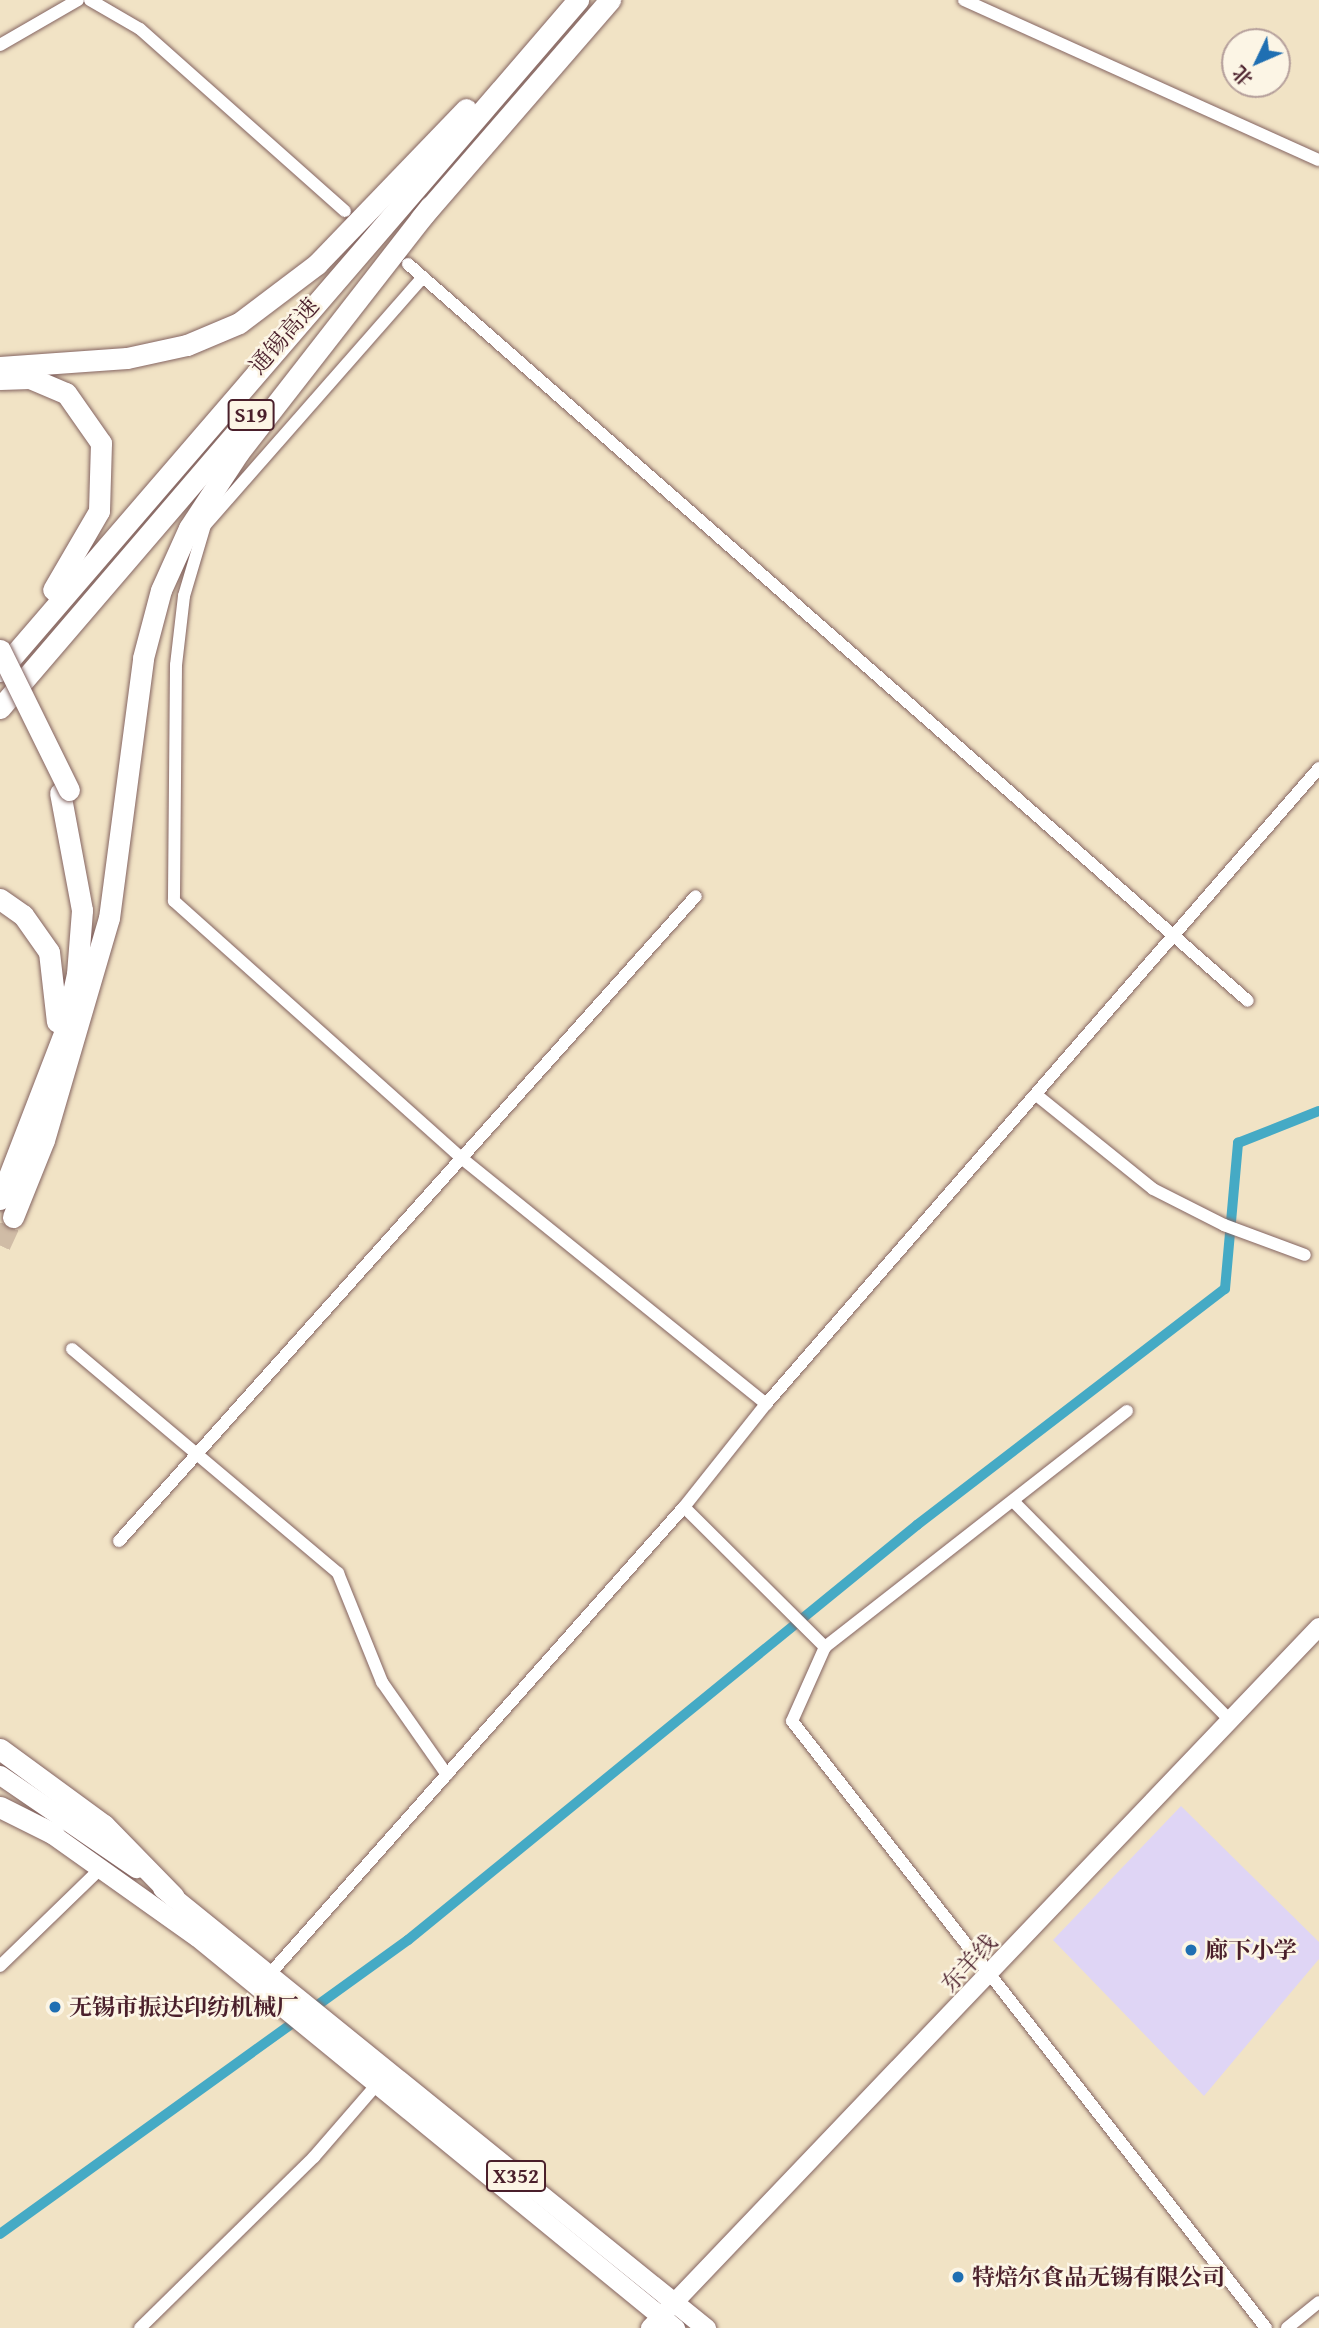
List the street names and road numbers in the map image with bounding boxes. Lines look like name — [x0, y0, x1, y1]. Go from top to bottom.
street label: 通锡高速 — [243, 292, 325, 380]
road number: S19 — [226, 398, 276, 432]
street label: 东羊线 — [935, 1928, 1003, 1998]
road number: X352 — [484, 2158, 548, 2194]

